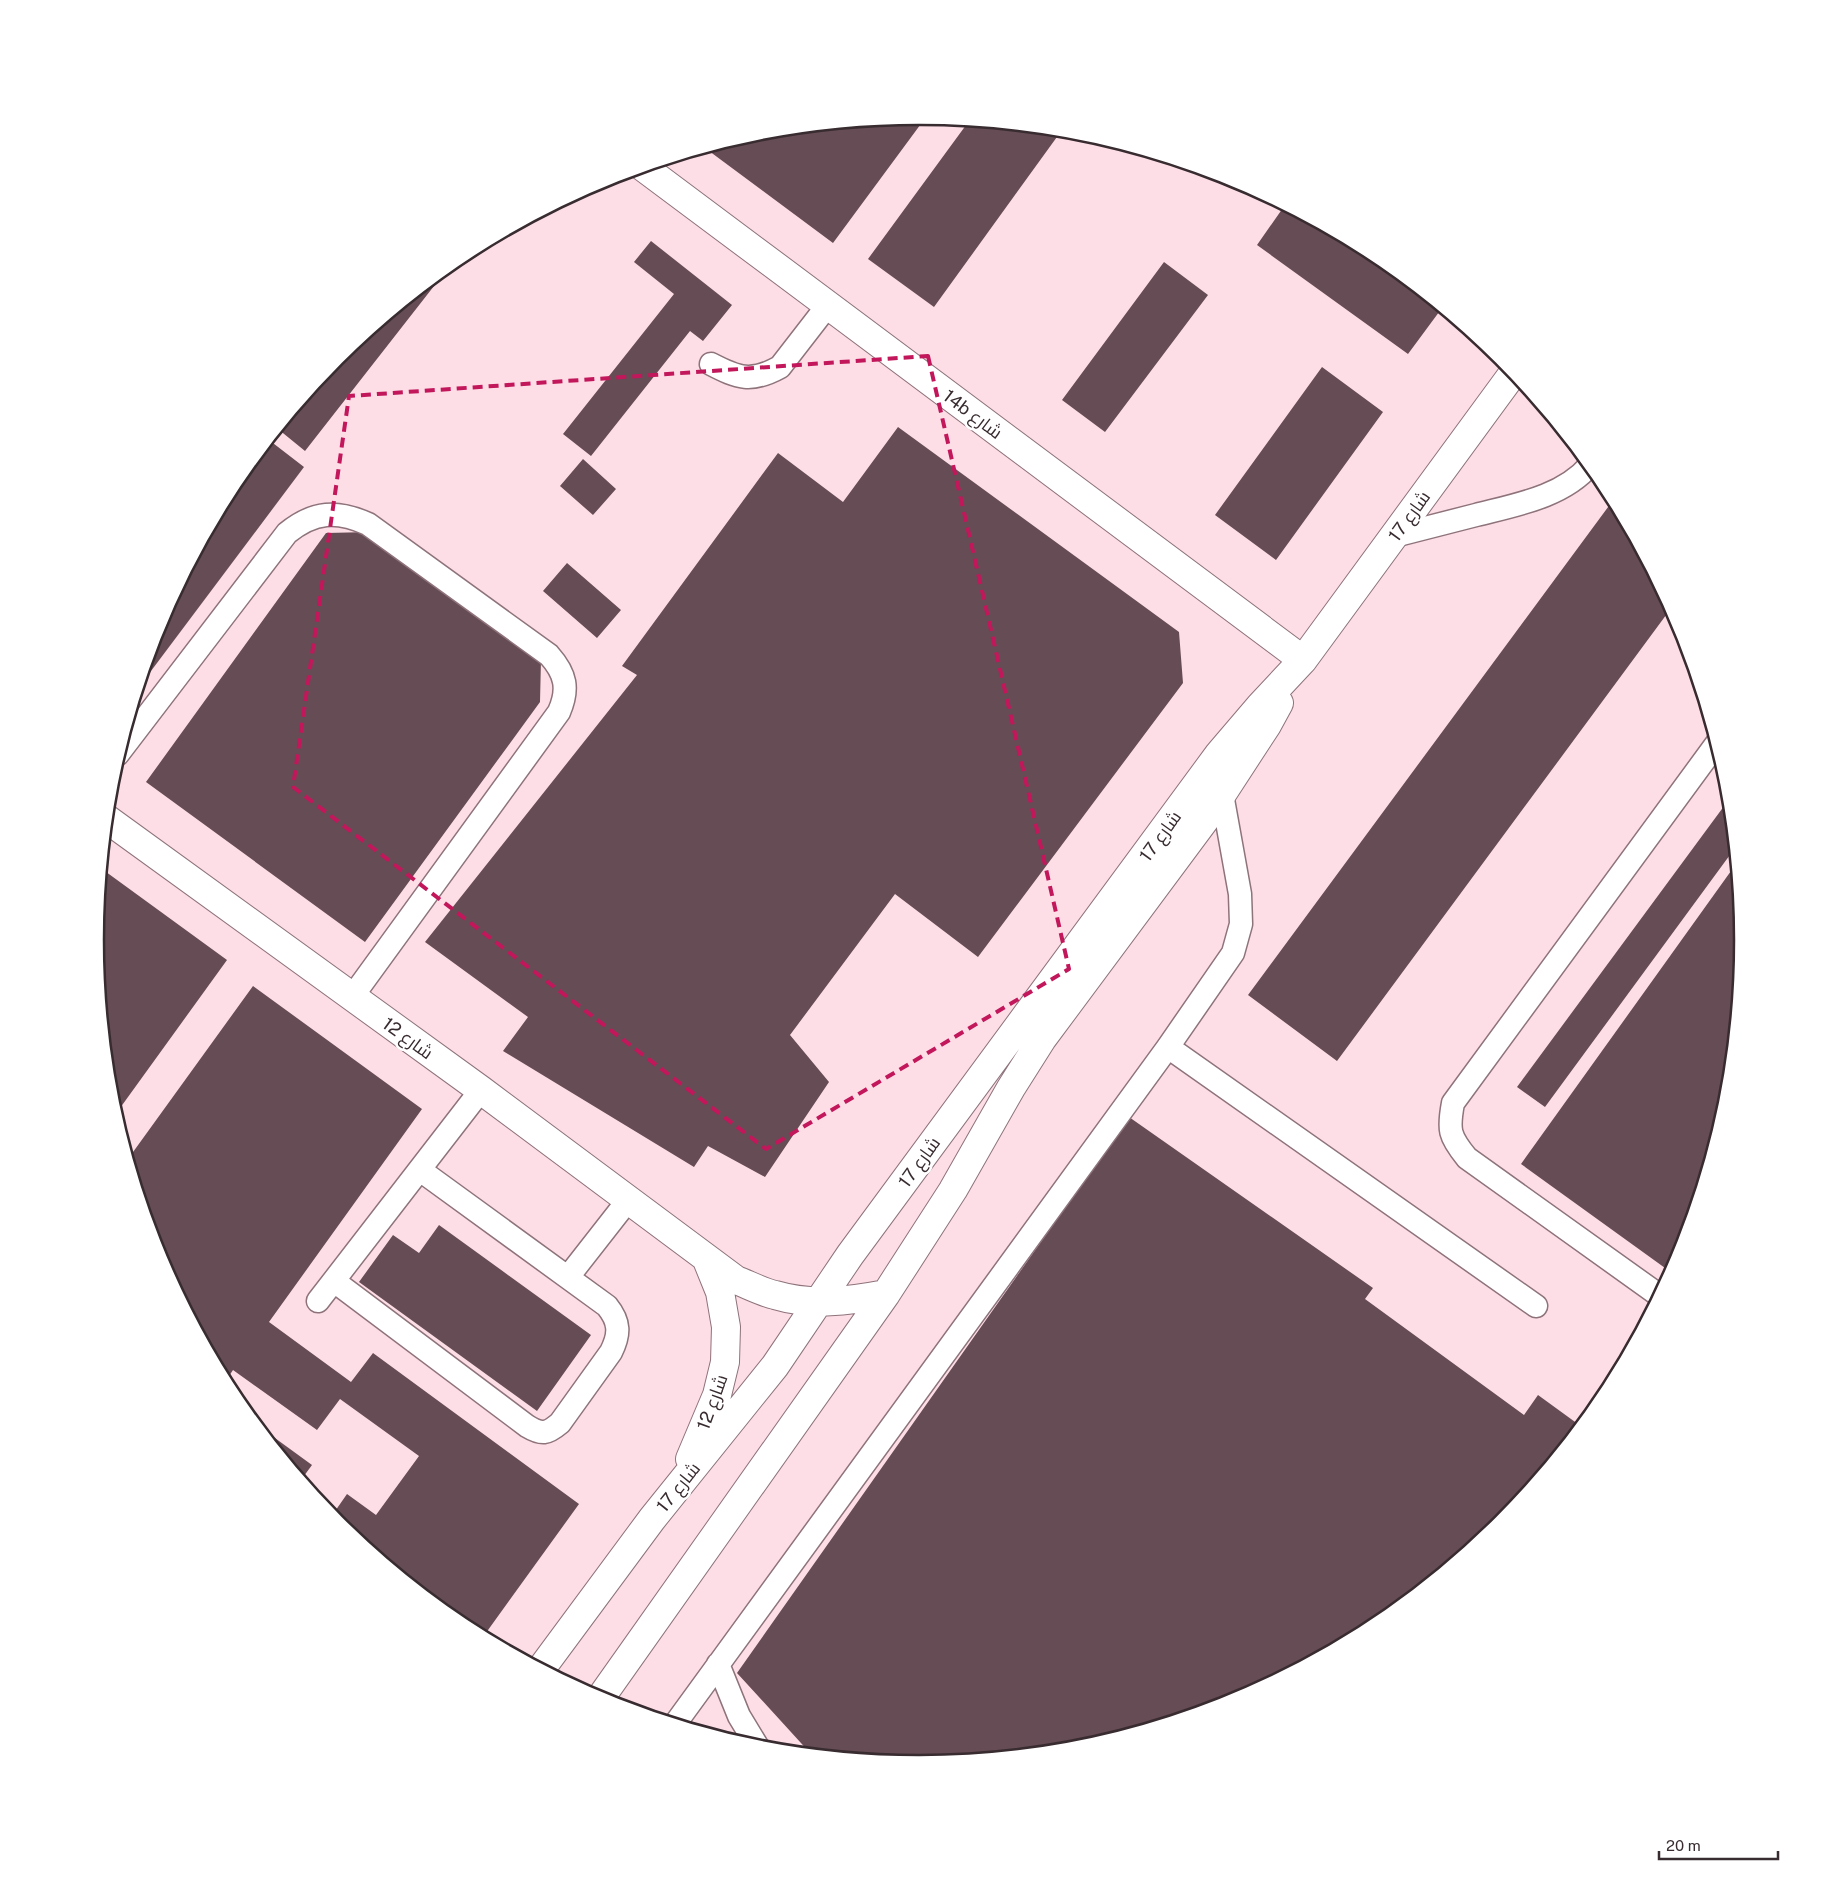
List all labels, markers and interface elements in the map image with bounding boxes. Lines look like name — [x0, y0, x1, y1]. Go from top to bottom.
street label: 14b شارع — [938, 385, 1007, 445]
street label: شارع 17 — [1384, 487, 1436, 547]
street label: شارع 17 — [1135, 807, 1187, 867]
street label: شارع 12 — [377, 1013, 437, 1065]
street label: شارع 17 — [894, 1133, 946, 1193]
street label: شارع 12 — [692, 1371, 734, 1433]
street label: شارع 17 — [652, 1458, 706, 1517]
scale bar — [1659, 1828, 1778, 1860]
text: 20 m — [1666, 1837, 1701, 1854]

